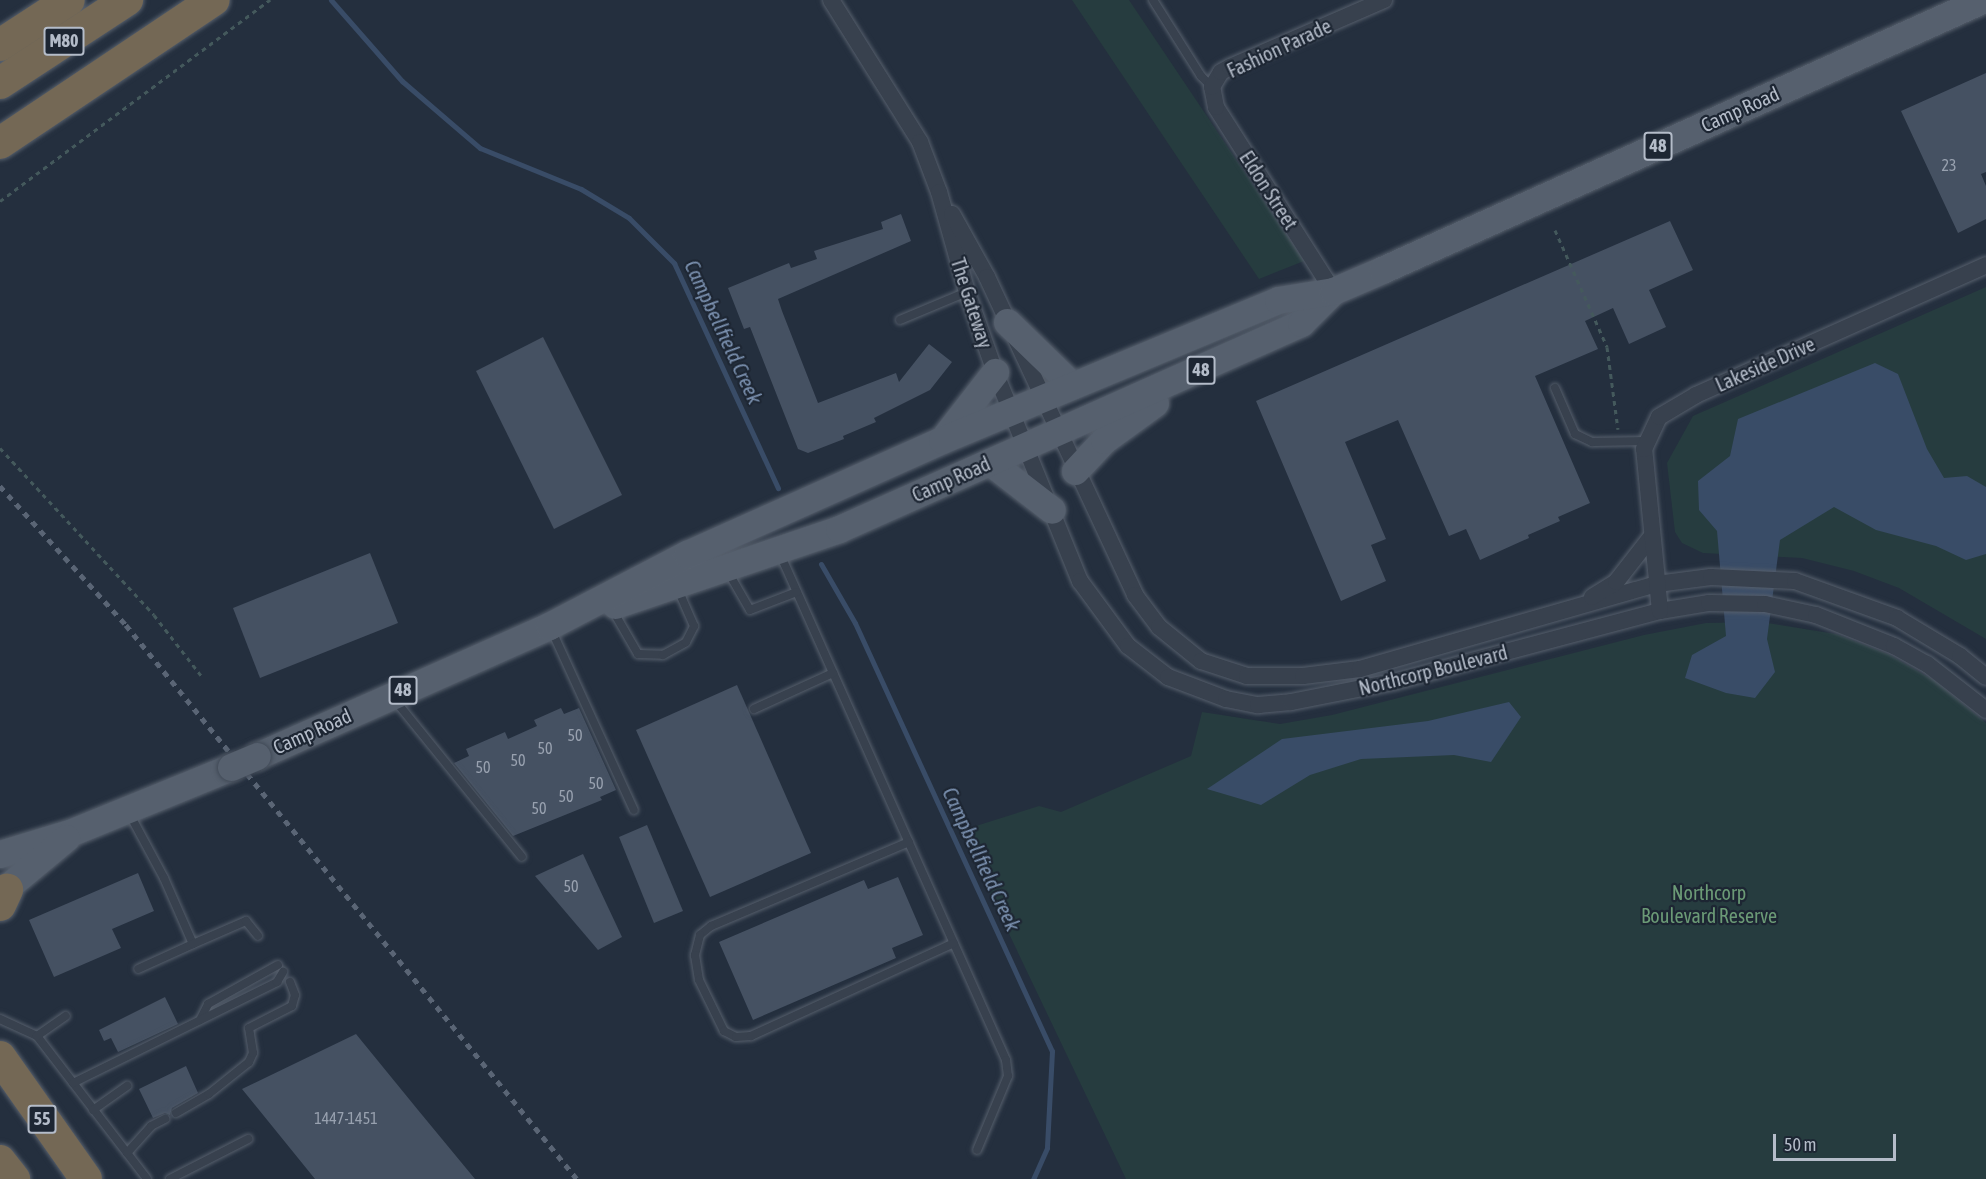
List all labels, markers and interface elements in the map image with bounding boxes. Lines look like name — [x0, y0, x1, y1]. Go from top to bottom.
street label: Fashion Parade — [1223, 13, 1335, 83]
road number: M80 — [43, 26, 85, 56]
street label: Camp Road — [1697, 81, 1783, 137]
road number: 48 — [1643, 131, 1673, 161]
street label: Eldon Street — [1235, 146, 1303, 234]
house number: 23 — [1941, 155, 1957, 175]
street label: The Gateway — [946, 255, 998, 351]
water label: Campbellfield Creek — [680, 256, 768, 408]
street label: Lakeside Drive — [1712, 331, 1818, 397]
road number: 48 — [1186, 355, 1216, 385]
street label: Camp Road — [908, 451, 994, 507]
street label: Northcorp Boulevard — [1356, 640, 1510, 700]
road number: 48 — [388, 675, 418, 705]
street label: Camp Road — [269, 703, 355, 759]
house number: 50 — [567, 725, 583, 745]
house number: 50 — [537, 738, 553, 758]
house number: 50 — [510, 750, 526, 770]
house number: 50 — [475, 757, 491, 777]
house number: 50 — [588, 773, 604, 793]
water label: Campbellfield Creek — [938, 783, 1026, 935]
house number: 50 — [558, 786, 574, 806]
house number: 50 — [531, 798, 547, 818]
house number: 50 — [563, 876, 579, 896]
park label: Northcorp Boulevard Reserve — [1641, 880, 1777, 927]
road number: 55 — [27, 1104, 57, 1134]
house number: 1447-1451 — [314, 1108, 378, 1128]
scale bar — [1776, 1122, 1899, 1160]
text: 50 m — [1784, 1134, 1816, 1155]

